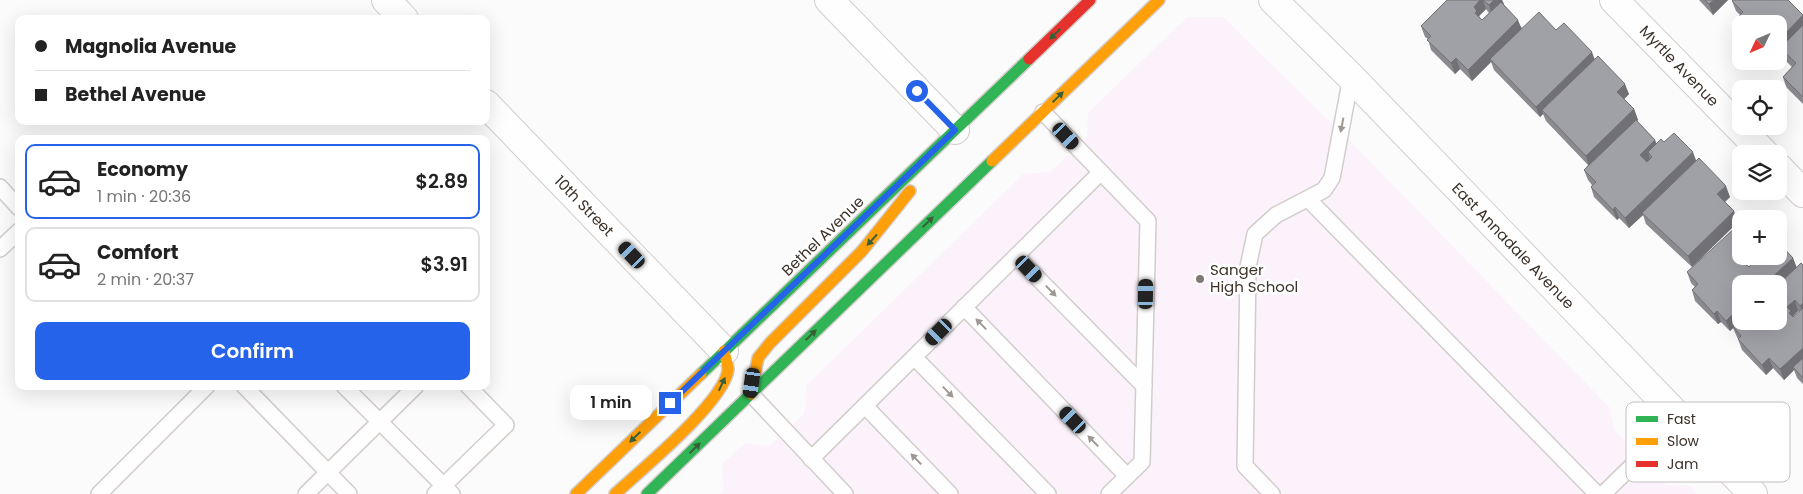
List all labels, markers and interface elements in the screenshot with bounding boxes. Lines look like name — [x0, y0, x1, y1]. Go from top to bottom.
north arrow — [1732, 15, 1788, 70]
map controls — [1732, 15, 1787, 330]
street label: Myrtle Avenue — [1635, 20, 1724, 111]
one-way arrow — [1049, 28, 1061, 40]
text: Magnolia Avenue — [65, 33, 236, 60]
route start — [906, 80, 928, 102]
button: locate — [1732, 80, 1787, 135]
text: Bethel Avenue — [65, 81, 206, 108]
one-way arrow — [1052, 92, 1064, 104]
one-way arrow — [1337, 117, 1345, 133]
car — [1050, 120, 1081, 152]
button: layers — [1732, 145, 1787, 200]
text: Economy — [97, 156, 188, 183]
icon: car — [37, 159, 82, 204]
text: $2.89 — [416, 168, 468, 195]
street label: 10th Street — [550, 171, 619, 241]
street label: East Annadale Avenue — [1447, 178, 1579, 313]
text: 1 min · 20:36 — [97, 185, 191, 208]
street label: Bethel Avenue — [777, 191, 868, 280]
button: + — [1732, 210, 1787, 265]
one-way arrow — [922, 216, 934, 228]
one-way arrow — [866, 233, 878, 245]
text: Comfort — [97, 239, 179, 266]
car — [616, 239, 647, 271]
icon: car — [37, 242, 82, 287]
text: $3.91 — [420, 251, 468, 278]
car — [1013, 253, 1044, 285]
place label: Sanger High School — [1210, 259, 1298, 297]
text: 2 min · 20:37 — [97, 268, 194, 291]
marker: Sanger High School — [1194, 273, 1206, 285]
button: − — [1732, 275, 1787, 330]
car — [1138, 279, 1153, 309]
one-way arrow — [1044, 284, 1056, 296]
car — [923, 316, 954, 348]
one-way arrow — [975, 319, 987, 331]
button: Confirm — [35, 322, 470, 380]
one-way arrow — [805, 329, 817, 341]
car — [742, 367, 761, 399]
one-way arrow — [718, 377, 726, 391]
one-way arrow — [942, 385, 954, 397]
callout: 1 min — [570, 386, 652, 420]
text: 1 min — [590, 391, 632, 414]
route end — [659, 392, 681, 414]
legend — [1626, 402, 1790, 482]
car — [1057, 404, 1088, 436]
text: Fast — [1667, 409, 1696, 429]
one-way arrow — [629, 431, 641, 443]
text: Slow — [1667, 431, 1700, 451]
one-way arrow — [1088, 436, 1100, 448]
one-way arrow — [688, 442, 700, 454]
one-way arrow — [910, 453, 922, 465]
text: Jam — [1667, 454, 1698, 474]

